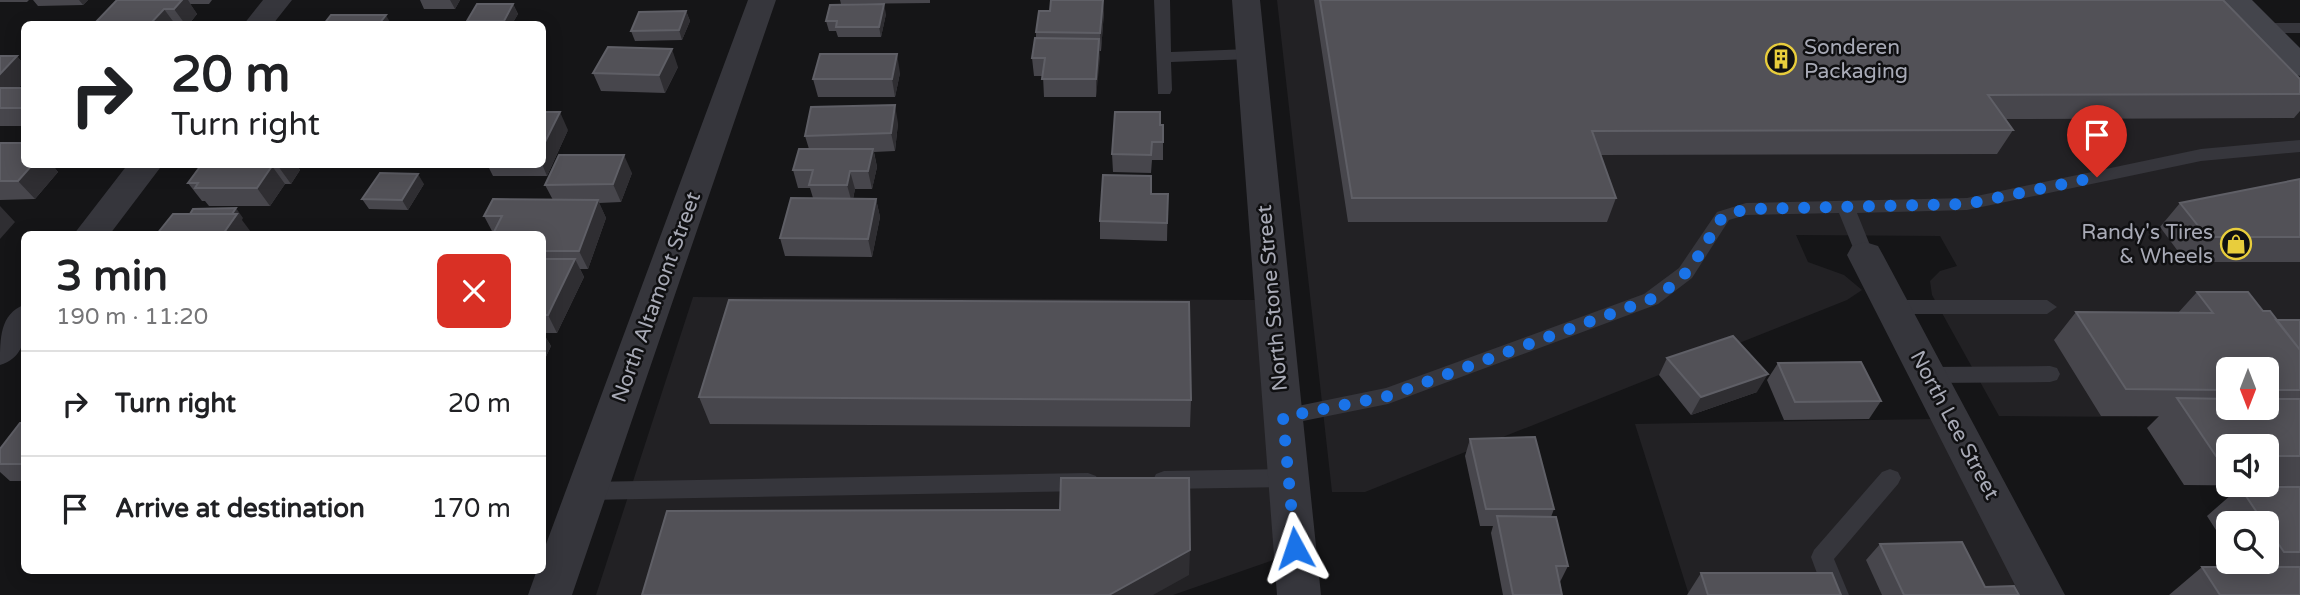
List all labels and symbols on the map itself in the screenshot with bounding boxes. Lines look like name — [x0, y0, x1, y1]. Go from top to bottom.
place label: Sonderen Packaging — [1804, 35, 1908, 84]
building icon: Sonderen Packaging — [1764, 42, 1798, 76]
pin — [2067, 105, 2127, 177]
street label: North Altamont Street — [607, 188, 706, 406]
street label: North Stone Street — [1252, 204, 1293, 392]
place label: Randy's Tires & Wheels — [2081, 220, 2213, 269]
shop icon: Randy's Tires & Wheels — [2219, 227, 2253, 261]
street label: North Lee Street — [1905, 347, 2004, 504]
north arrow — [2216, 357, 2278, 420]
position arrow — [1258, 511, 1332, 585]

